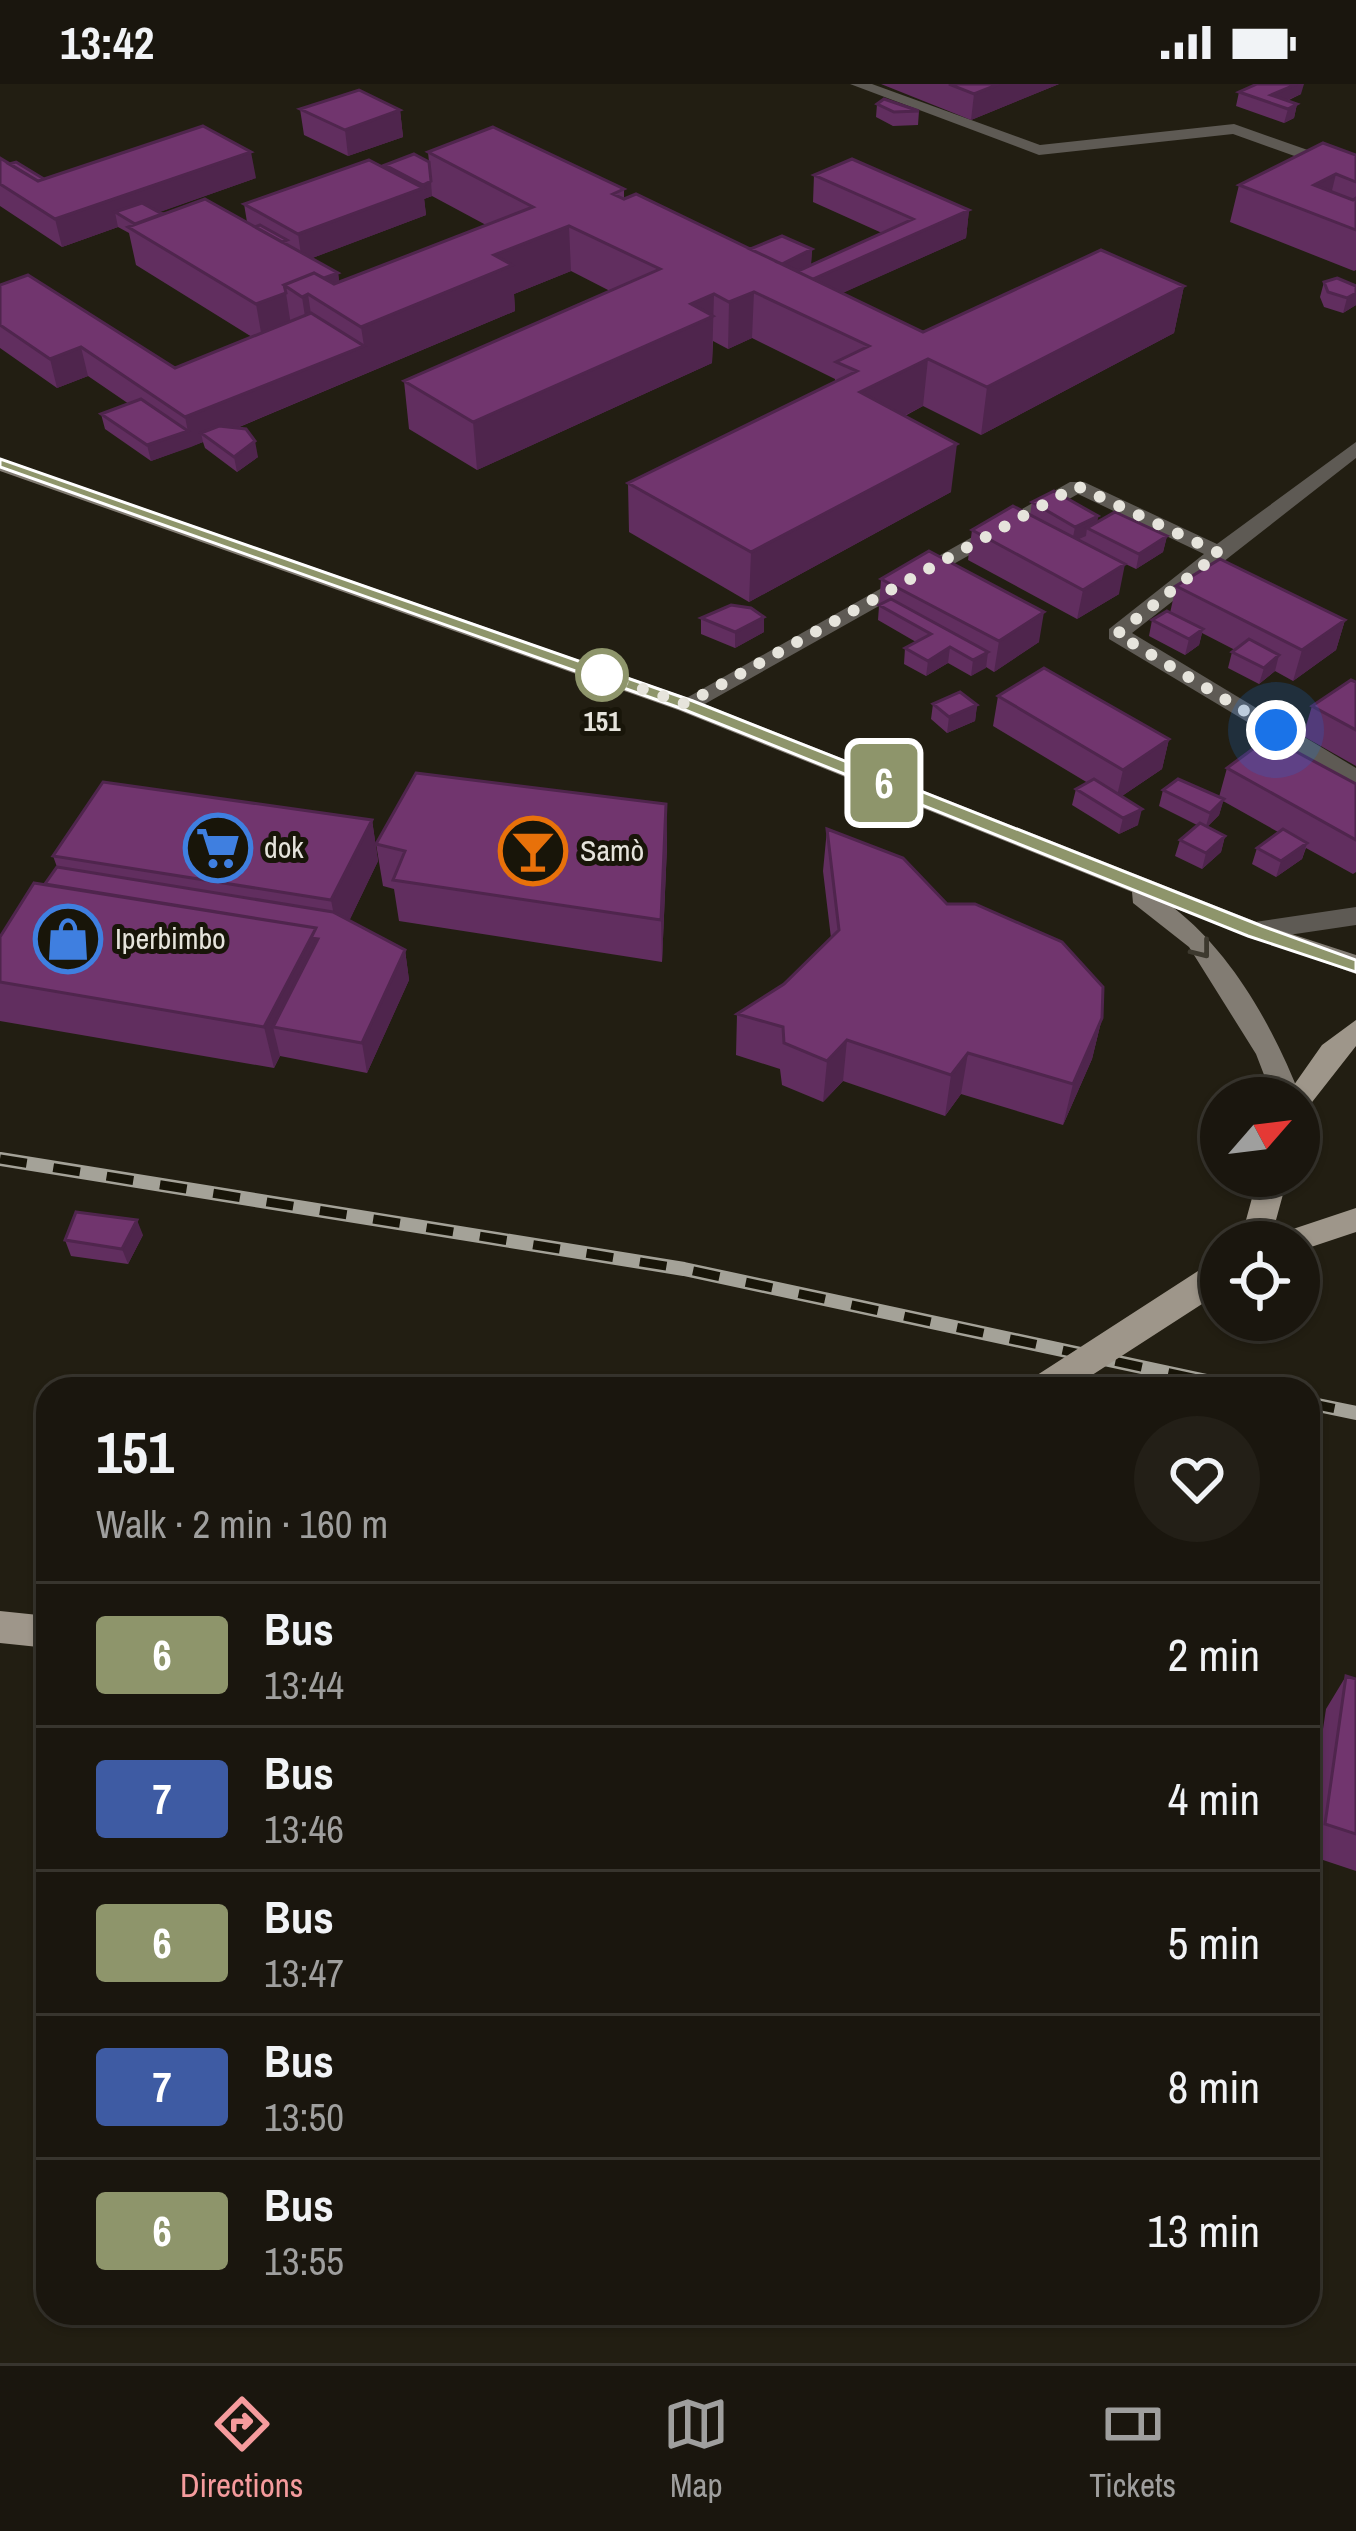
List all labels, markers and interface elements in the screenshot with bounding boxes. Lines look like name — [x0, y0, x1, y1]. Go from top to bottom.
text: 13:42 — [60, 12, 154, 73]
marker: 151 — [577, 650, 627, 700]
your location — [1246, 700, 1306, 760]
place label: 151 — [584, 703, 621, 739]
line badge: 6 — [845, 744, 923, 822]
text: 6 — [874, 755, 894, 811]
supermarket icon: dok — [183, 813, 253, 883]
bar icon: Samò — [498, 816, 568, 886]
place label: dok — [264, 827, 304, 867]
place label: Samò — [580, 830, 644, 870]
shop icon: Iperbimbo — [33, 904, 103, 974]
place label: Iperbimbo — [115, 918, 226, 958]
one-way arrow — [1188, 937, 1209, 959]
north arrow — [1200, 1077, 1320, 1197]
map controls — [1200, 1077, 1320, 1341]
button: locate — [1200, 1221, 1320, 1341]
text: 151 — [96, 1414, 174, 1491]
button: heart — [1134, 1416, 1260, 1542]
text: Walk · 2 min · 160 m — [96, 1498, 388, 1550]
text: Bus — [264, 1598, 334, 1659]
text: 2 min — [1168, 1624, 1260, 1685]
text: 6 — [152, 1627, 172, 1683]
text: 13:44 — [264, 1659, 344, 1711]
text: Bus — [264, 1742, 334, 1803]
text: 4 min — [1168, 1768, 1260, 1829]
text: 7 — [152, 1771, 172, 1827]
text: 13:46 — [264, 1803, 344, 1855]
text: Bus — [264, 1886, 334, 1947]
text: 5 min — [1168, 1912, 1260, 1973]
text: 6 — [152, 1915, 172, 1971]
text: 13:47 — [264, 1947, 344, 1999]
text: Bus — [264, 2030, 334, 2091]
text: 8 min — [1168, 2056, 1260, 2117]
text: 7 — [152, 2059, 172, 2115]
text: 13:50 — [264, 2091, 344, 2143]
text: Bus — [264, 2174, 334, 2235]
text: 13 min — [1147, 2200, 1260, 2261]
text: 6 — [152, 2203, 172, 2259]
text: 13:55 — [264, 2235, 344, 2287]
tab: Directions — [180, 2391, 303, 2507]
tab: Map — [663, 2391, 729, 2507]
tab: Tickets — [1089, 2391, 1176, 2507]

